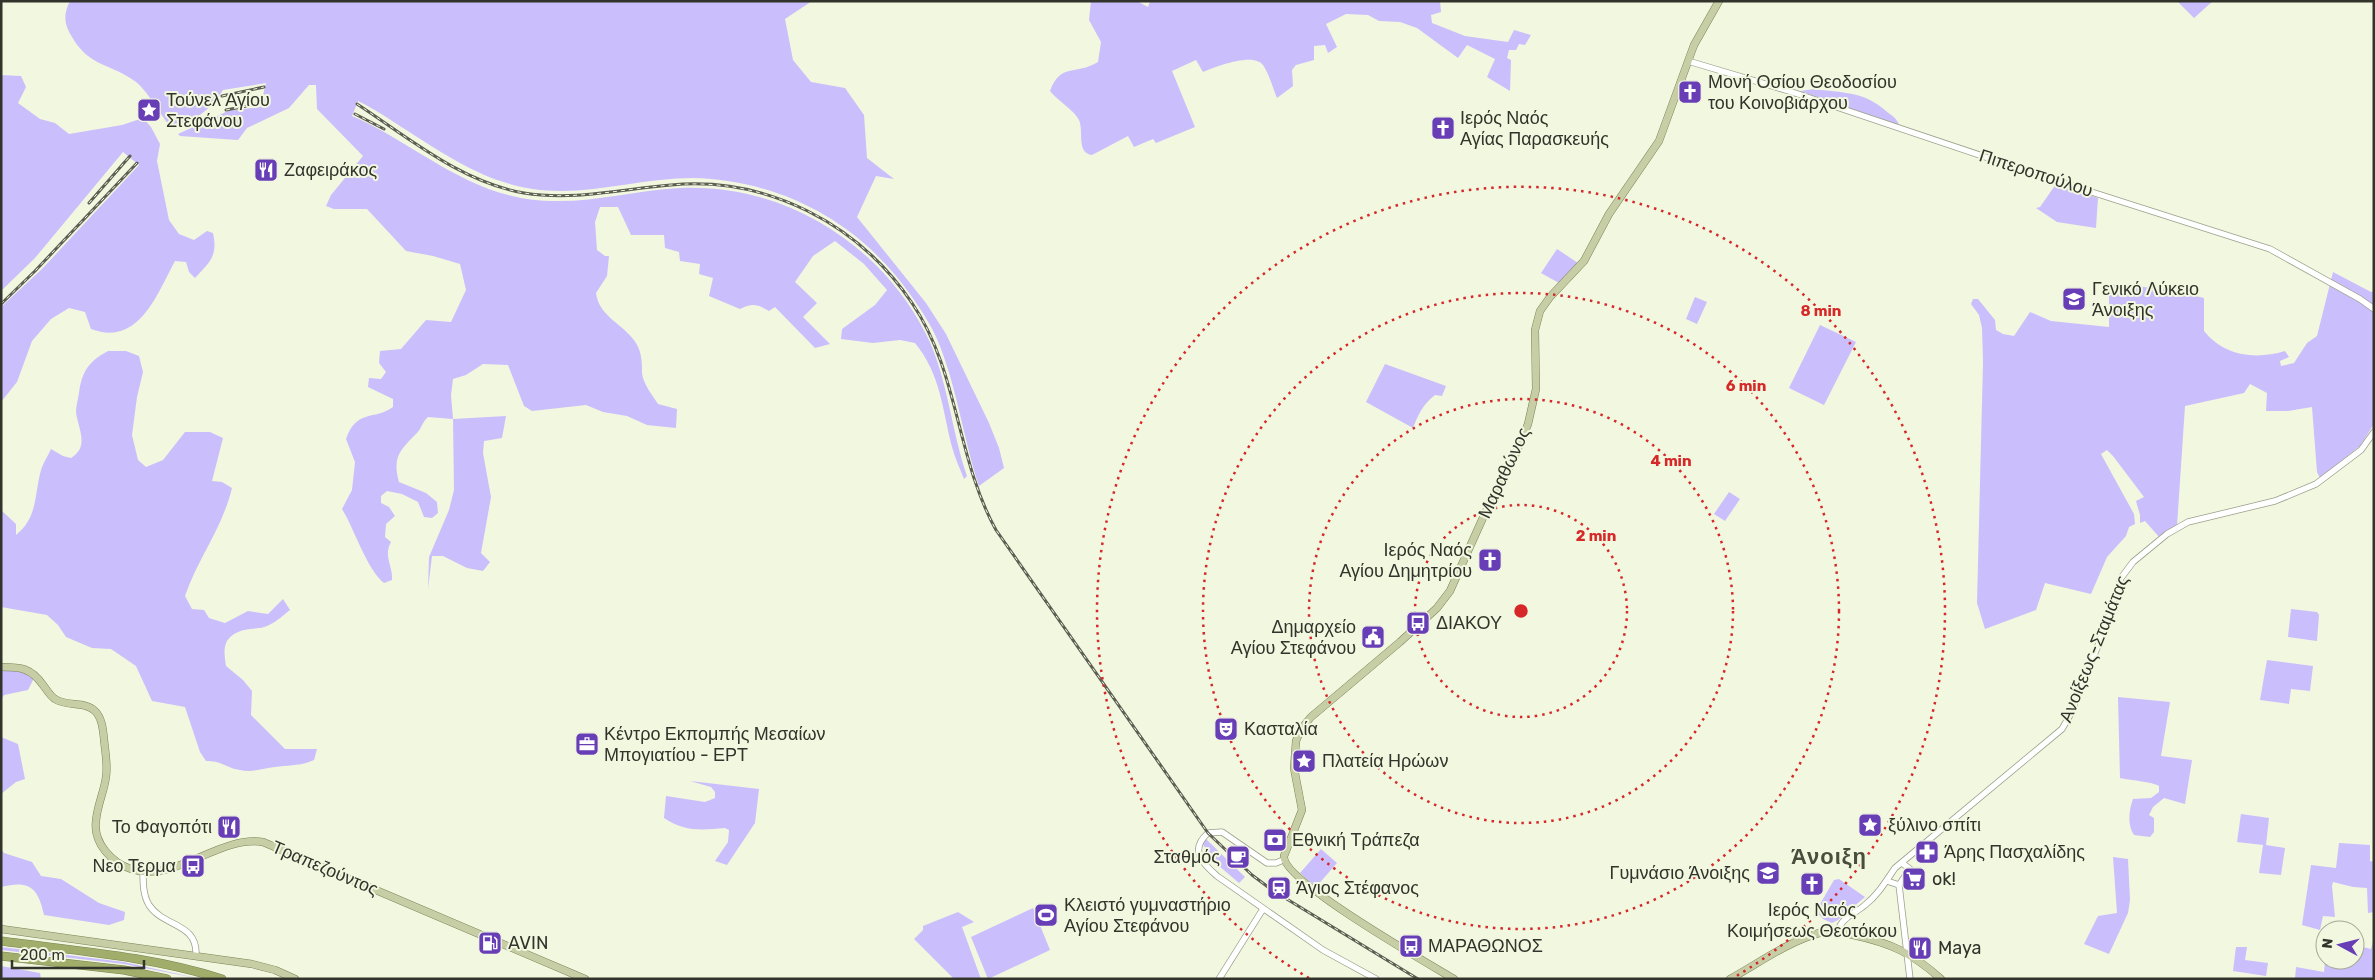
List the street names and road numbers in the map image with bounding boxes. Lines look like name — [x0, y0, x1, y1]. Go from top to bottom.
street label: Πιπεροπούλου — [1976, 144, 2096, 202]
street label: Μαραθώνος — [1473, 424, 1535, 522]
street label: Ανοίξεως-Σταμάτας — [2054, 572, 2134, 726]
street label: Τραπεζούντος — [269, 836, 382, 900]

